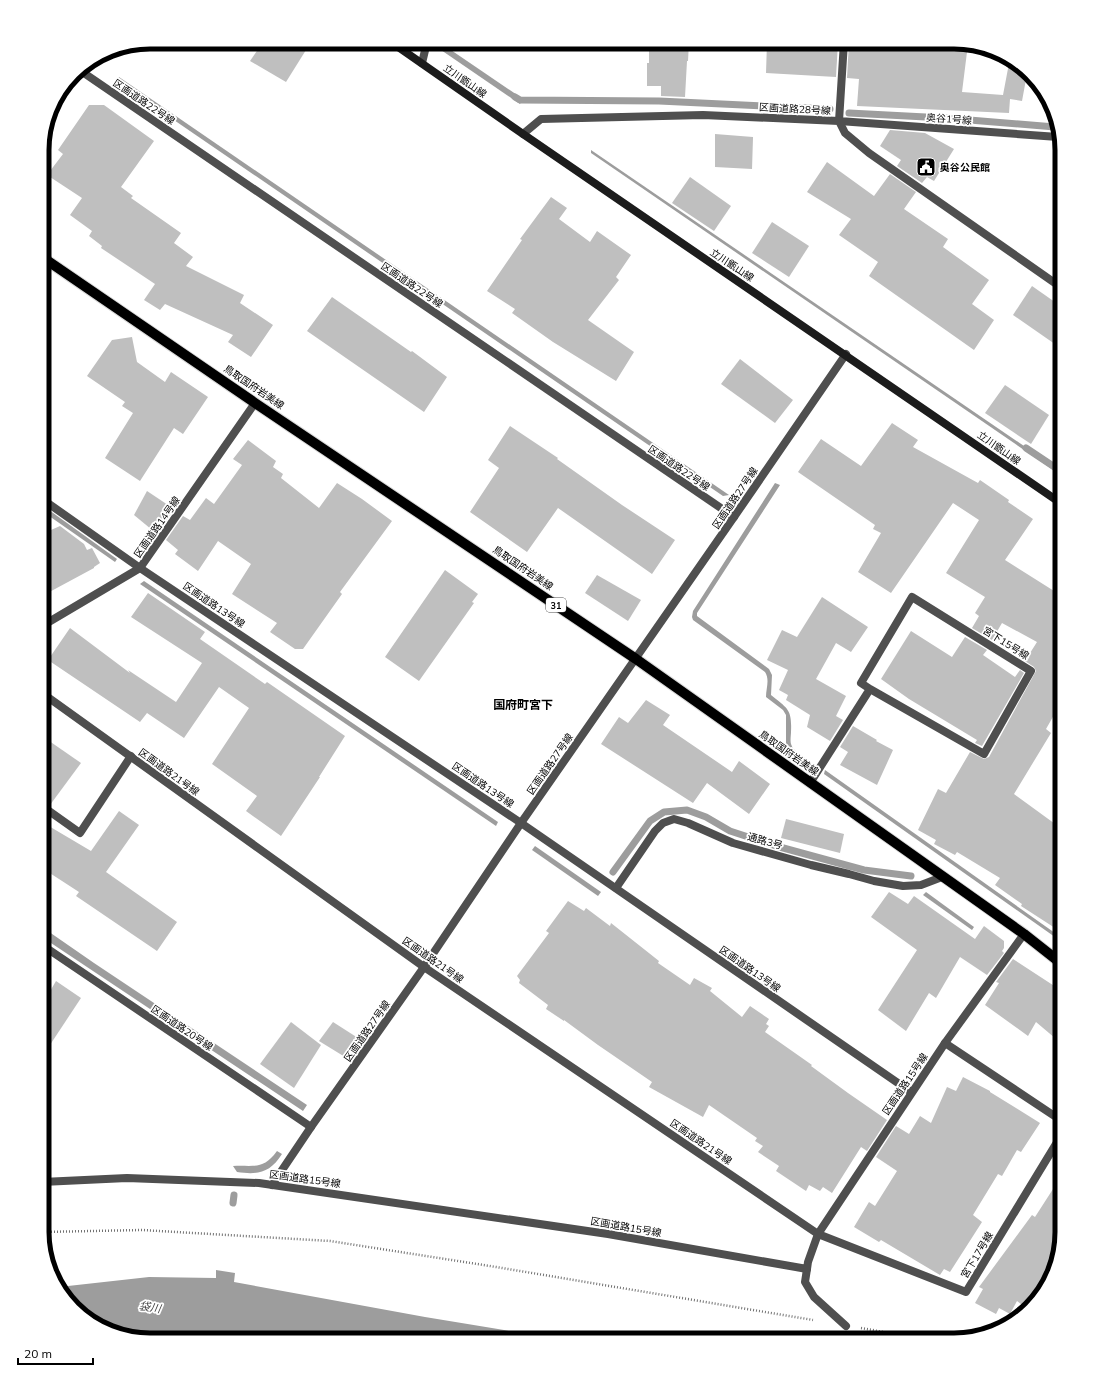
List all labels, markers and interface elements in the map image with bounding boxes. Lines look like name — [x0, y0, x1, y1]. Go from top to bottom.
street label: 立川甑山線 — [441, 61, 489, 101]
street label: 区画道路22号線 — [111, 76, 177, 128]
street label: 区画道路28号線 — [759, 101, 831, 117]
street label: 奥谷1号線 — [926, 111, 972, 127]
public building icon: 奥谷公民館 — [915, 156, 937, 178]
place label: 奥谷公民館 — [940, 161, 990, 174]
street label: 立川甑山線 — [708, 246, 756, 284]
street label: 区画道路22号線 — [379, 259, 445, 311]
street label: 鳥取国府岩美線 — [221, 362, 287, 412]
street label: 立川甑山線 — [975, 428, 1023, 468]
street label: 区画道路22号線 — [646, 442, 712, 494]
street label: 区画道路27号線 — [709, 465, 761, 531]
street label: 区画道路14号線 — [131, 494, 183, 560]
street label: 鳥取国府岩美線 — [490, 543, 556, 593]
street label: 区画道路13号線 — [181, 579, 247, 631]
road number: 31 — [546, 598, 566, 612]
street label: 宮下15号線 — [981, 624, 1031, 662]
district label: 国府町宮下 — [493, 697, 553, 712]
street label: 鳥取国府岩美線 — [757, 728, 821, 778]
street label: 区画道路27号線 — [524, 731, 576, 797]
street label: 区画道路21号線 — [136, 746, 202, 798]
street label: 区画道路13号線 — [450, 759, 516, 811]
street label: 通路3号 — [746, 830, 784, 852]
street label: 区画道路21号線 — [400, 934, 466, 986]
street label: 区画道路13号線 — [717, 943, 783, 995]
street label: 区画道路27号線 — [341, 998, 393, 1064]
street label: 区画道路20号線 — [149, 1002, 215, 1054]
street label: 区画道路15号線 — [879, 1051, 931, 1117]
street label: 区画道路21号線 — [668, 1116, 734, 1168]
street label: 区画道路15号線 — [268, 1168, 342, 1190]
street label: 区画道路15号線 — [589, 1214, 663, 1240]
street label: 宮下17号線 — [958, 1229, 996, 1281]
water label: 袋川 — [138, 1298, 163, 1316]
scale bar — [18, 1340, 93, 1366]
text: 20 m — [24, 1346, 52, 1361]

